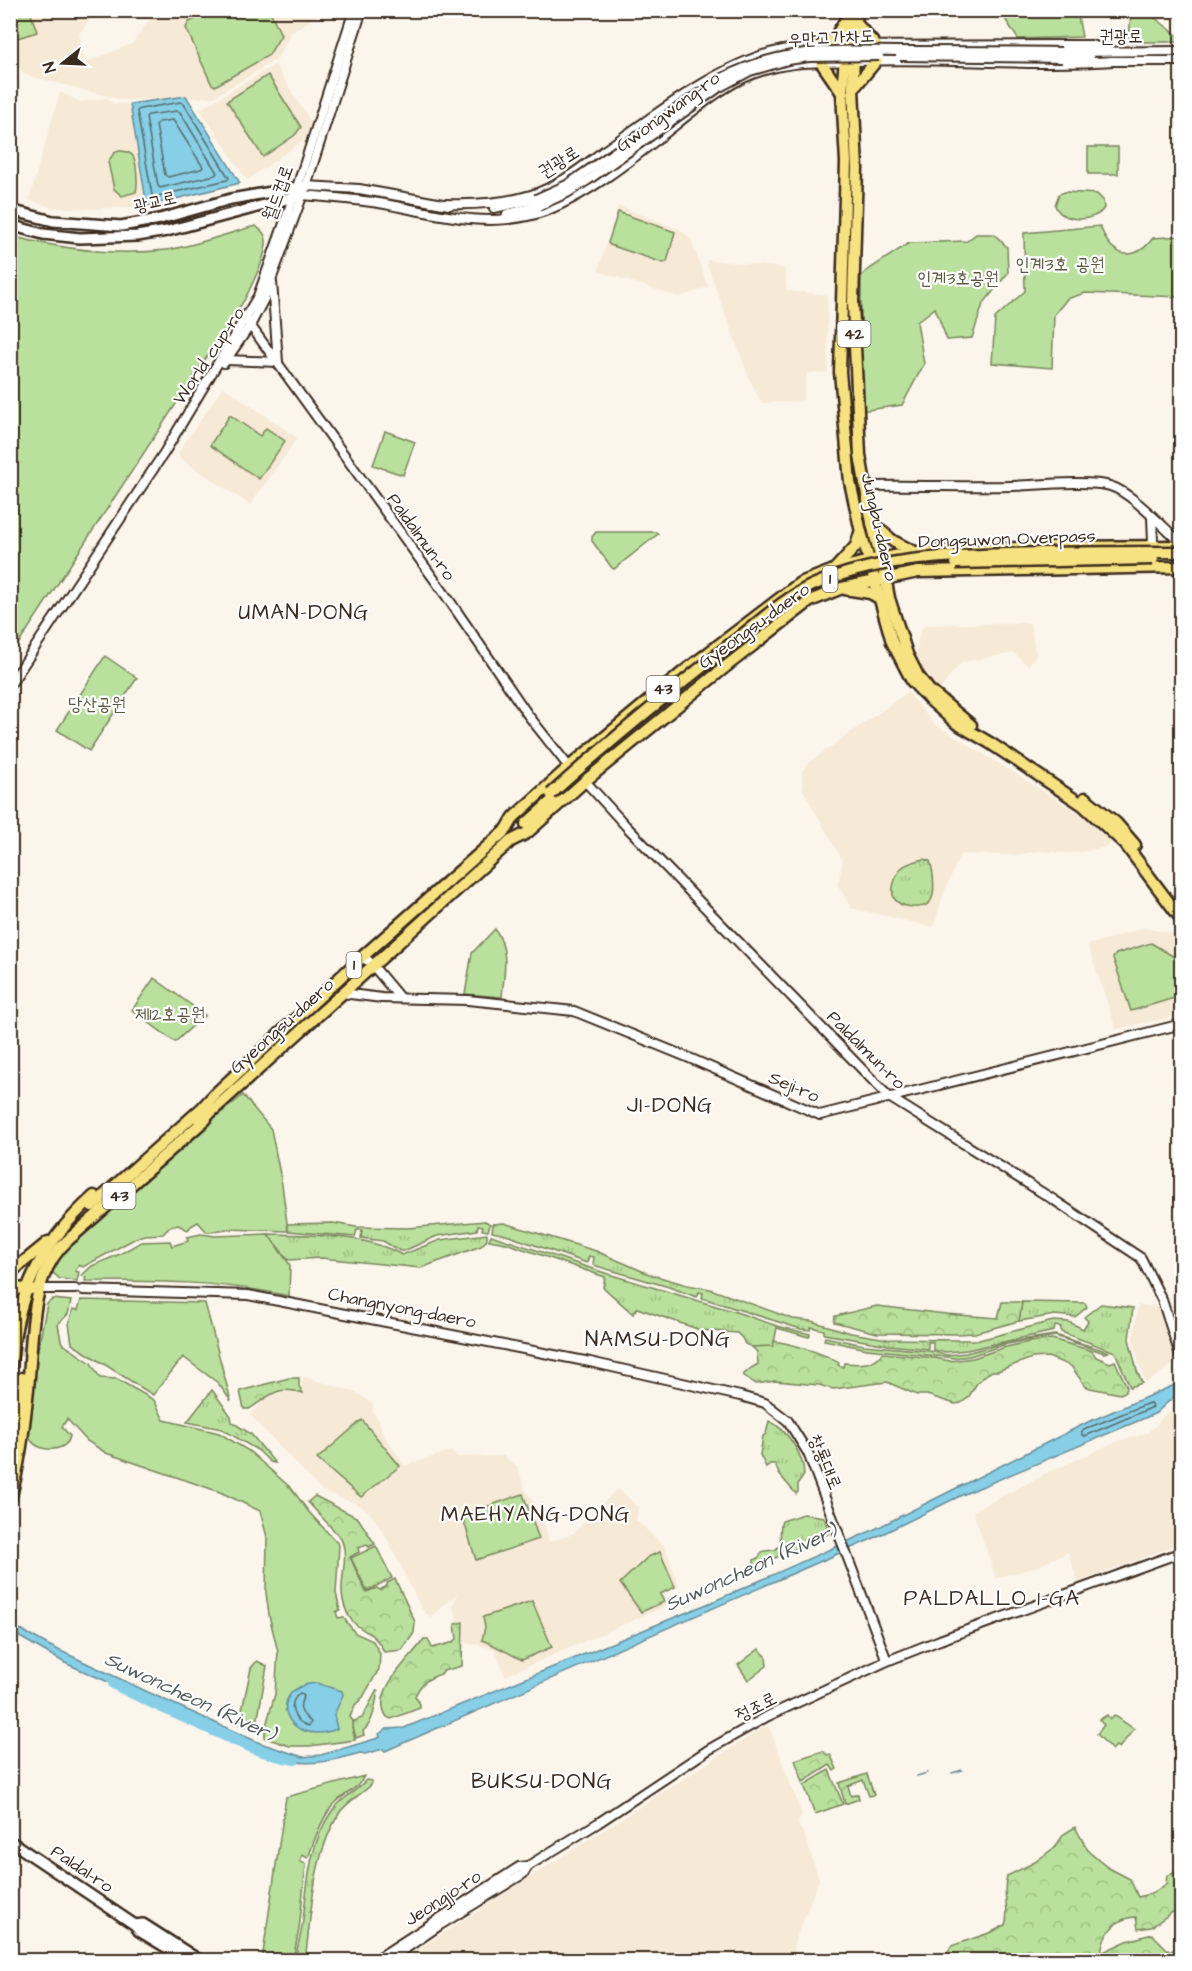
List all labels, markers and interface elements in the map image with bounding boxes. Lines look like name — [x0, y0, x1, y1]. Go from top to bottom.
street label: 우만고가차도 — [787, 23, 875, 53]
street label: 권광로 — [1099, 24, 1143, 49]
north arrow — [33, 33, 93, 93]
text: N — [38, 59, 62, 75]
street label: Gwongwang-ro — [611, 66, 726, 159]
street label: 권광로 — [534, 140, 584, 184]
street label: 월드컵로 — [256, 162, 300, 224]
street label: 광교로 — [131, 185, 179, 219]
park label: 인계3호 공원 — [1016, 252, 1104, 277]
park label: 인계3호공원 — [917, 266, 999, 291]
street label: World cup-ro — [167, 302, 251, 410]
road number: 42 — [838, 321, 870, 347]
street label: Jungbu-daero — [853, 471, 904, 584]
street label: Paldalmun-ro — [381, 488, 461, 586]
street label: Dongsuwon Overpass — [918, 523, 1096, 556]
road number: 1 — [822, 566, 838, 592]
street label: Gyeongsu-daero — [693, 577, 816, 676]
district label: UMAN-DONG — [238, 598, 370, 627]
road number: 43 — [646, 676, 680, 702]
park label: 당산공원 — [68, 692, 126, 717]
road number: 1 — [346, 952, 362, 978]
street label: Gyeongsu-daero — [224, 972, 340, 1080]
park label: 제12호공원 — [135, 1002, 205, 1027]
street label: Paldalmun-ro — [821, 1005, 911, 1095]
street label: Seji-ro — [765, 1065, 823, 1109]
district label: JI-DONG — [627, 1091, 713, 1120]
road number: 43 — [102, 1183, 136, 1209]
street label: Changnyong-daero — [326, 1281, 478, 1336]
district label: NAMSU-DONG — [585, 1325, 731, 1354]
street label: 창룡대로 — [802, 1430, 848, 1494]
district label: MAEHYANG-DONG — [441, 1500, 631, 1529]
water label: Suwoncheon (River) — [661, 1517, 843, 1619]
district label: PALDALLO 1-GA — [904, 1584, 1080, 1613]
water label: Suwoncheon (River) — [100, 1645, 282, 1750]
street label: 정조로 — [731, 1686, 781, 1728]
district label: BUKSU-DONG — [471, 1767, 613, 1796]
street label: Paldal-ro — [46, 1839, 118, 1899]
street label: Jeongjo-ro — [400, 1864, 487, 1933]

